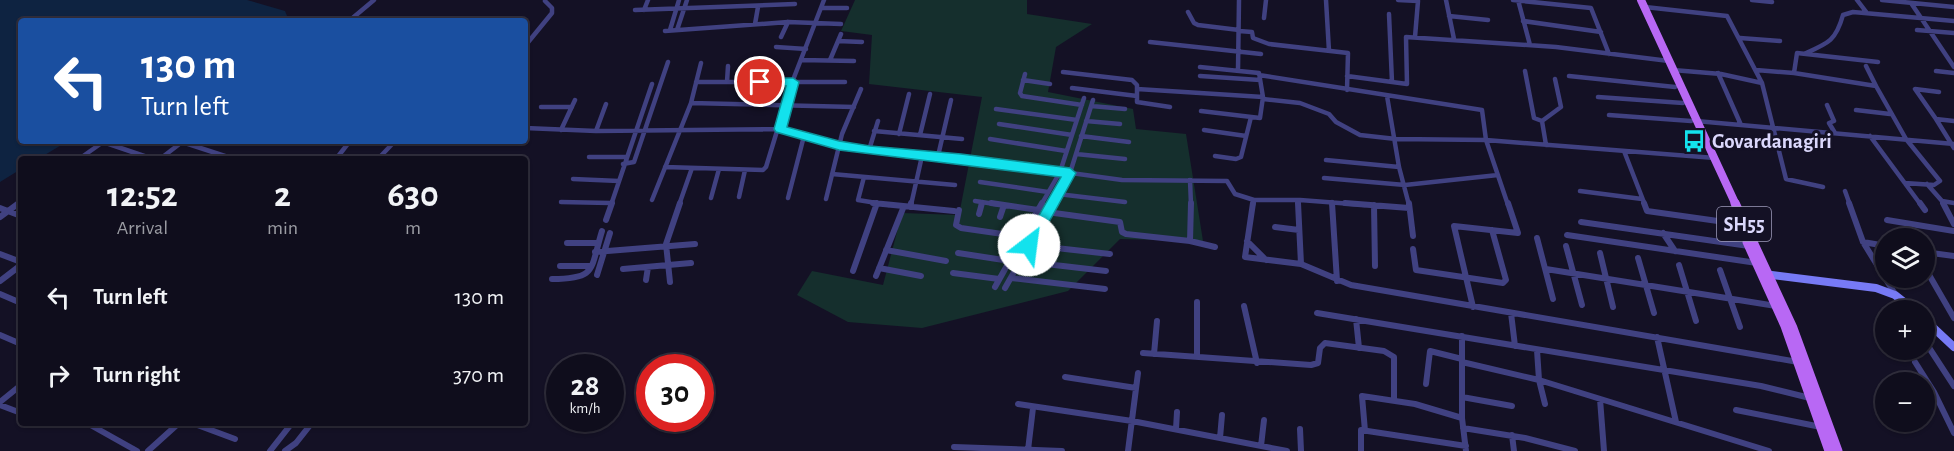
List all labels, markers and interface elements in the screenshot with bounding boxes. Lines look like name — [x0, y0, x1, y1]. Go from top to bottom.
icon: left — [42, 42, 120, 120]
text: 130 m — [141, 44, 236, 86]
pin — [734, 56, 785, 107]
icon: arrive — [743, 65, 776, 98]
text: Turn left — [141, 93, 229, 120]
bus stop icon: Govardanagiri — [1681, 128, 1707, 154]
place label: Govardanagiri — [1712, 131, 1832, 152]
text: 12:52 — [107, 177, 178, 213]
text: 2 — [274, 177, 291, 213]
text: 630 — [387, 177, 439, 213]
road number: SH55 — [1717, 207, 1771, 241]
position arrow — [997, 213, 1061, 277]
text: Arrival — [117, 218, 168, 238]
text: min — [267, 218, 298, 238]
text: m — [405, 218, 421, 238]
map controls — [1875, 228, 1935, 432]
button: layers — [1875, 228, 1935, 288]
icon: left — [42, 281, 75, 314]
text: Turn left — [93, 286, 167, 308]
text: 130 m — [455, 286, 504, 308]
button: + — [1875, 300, 1935, 360]
speed limit sign: 30 — [636, 354, 714, 432]
icon: right — [42, 359, 75, 392]
text: Turn right — [93, 364, 180, 386]
text: 370 m — [453, 364, 504, 386]
text: 28 — [571, 371, 599, 401]
button: − — [1875, 372, 1935, 432]
text: km/h — [570, 401, 600, 416]

